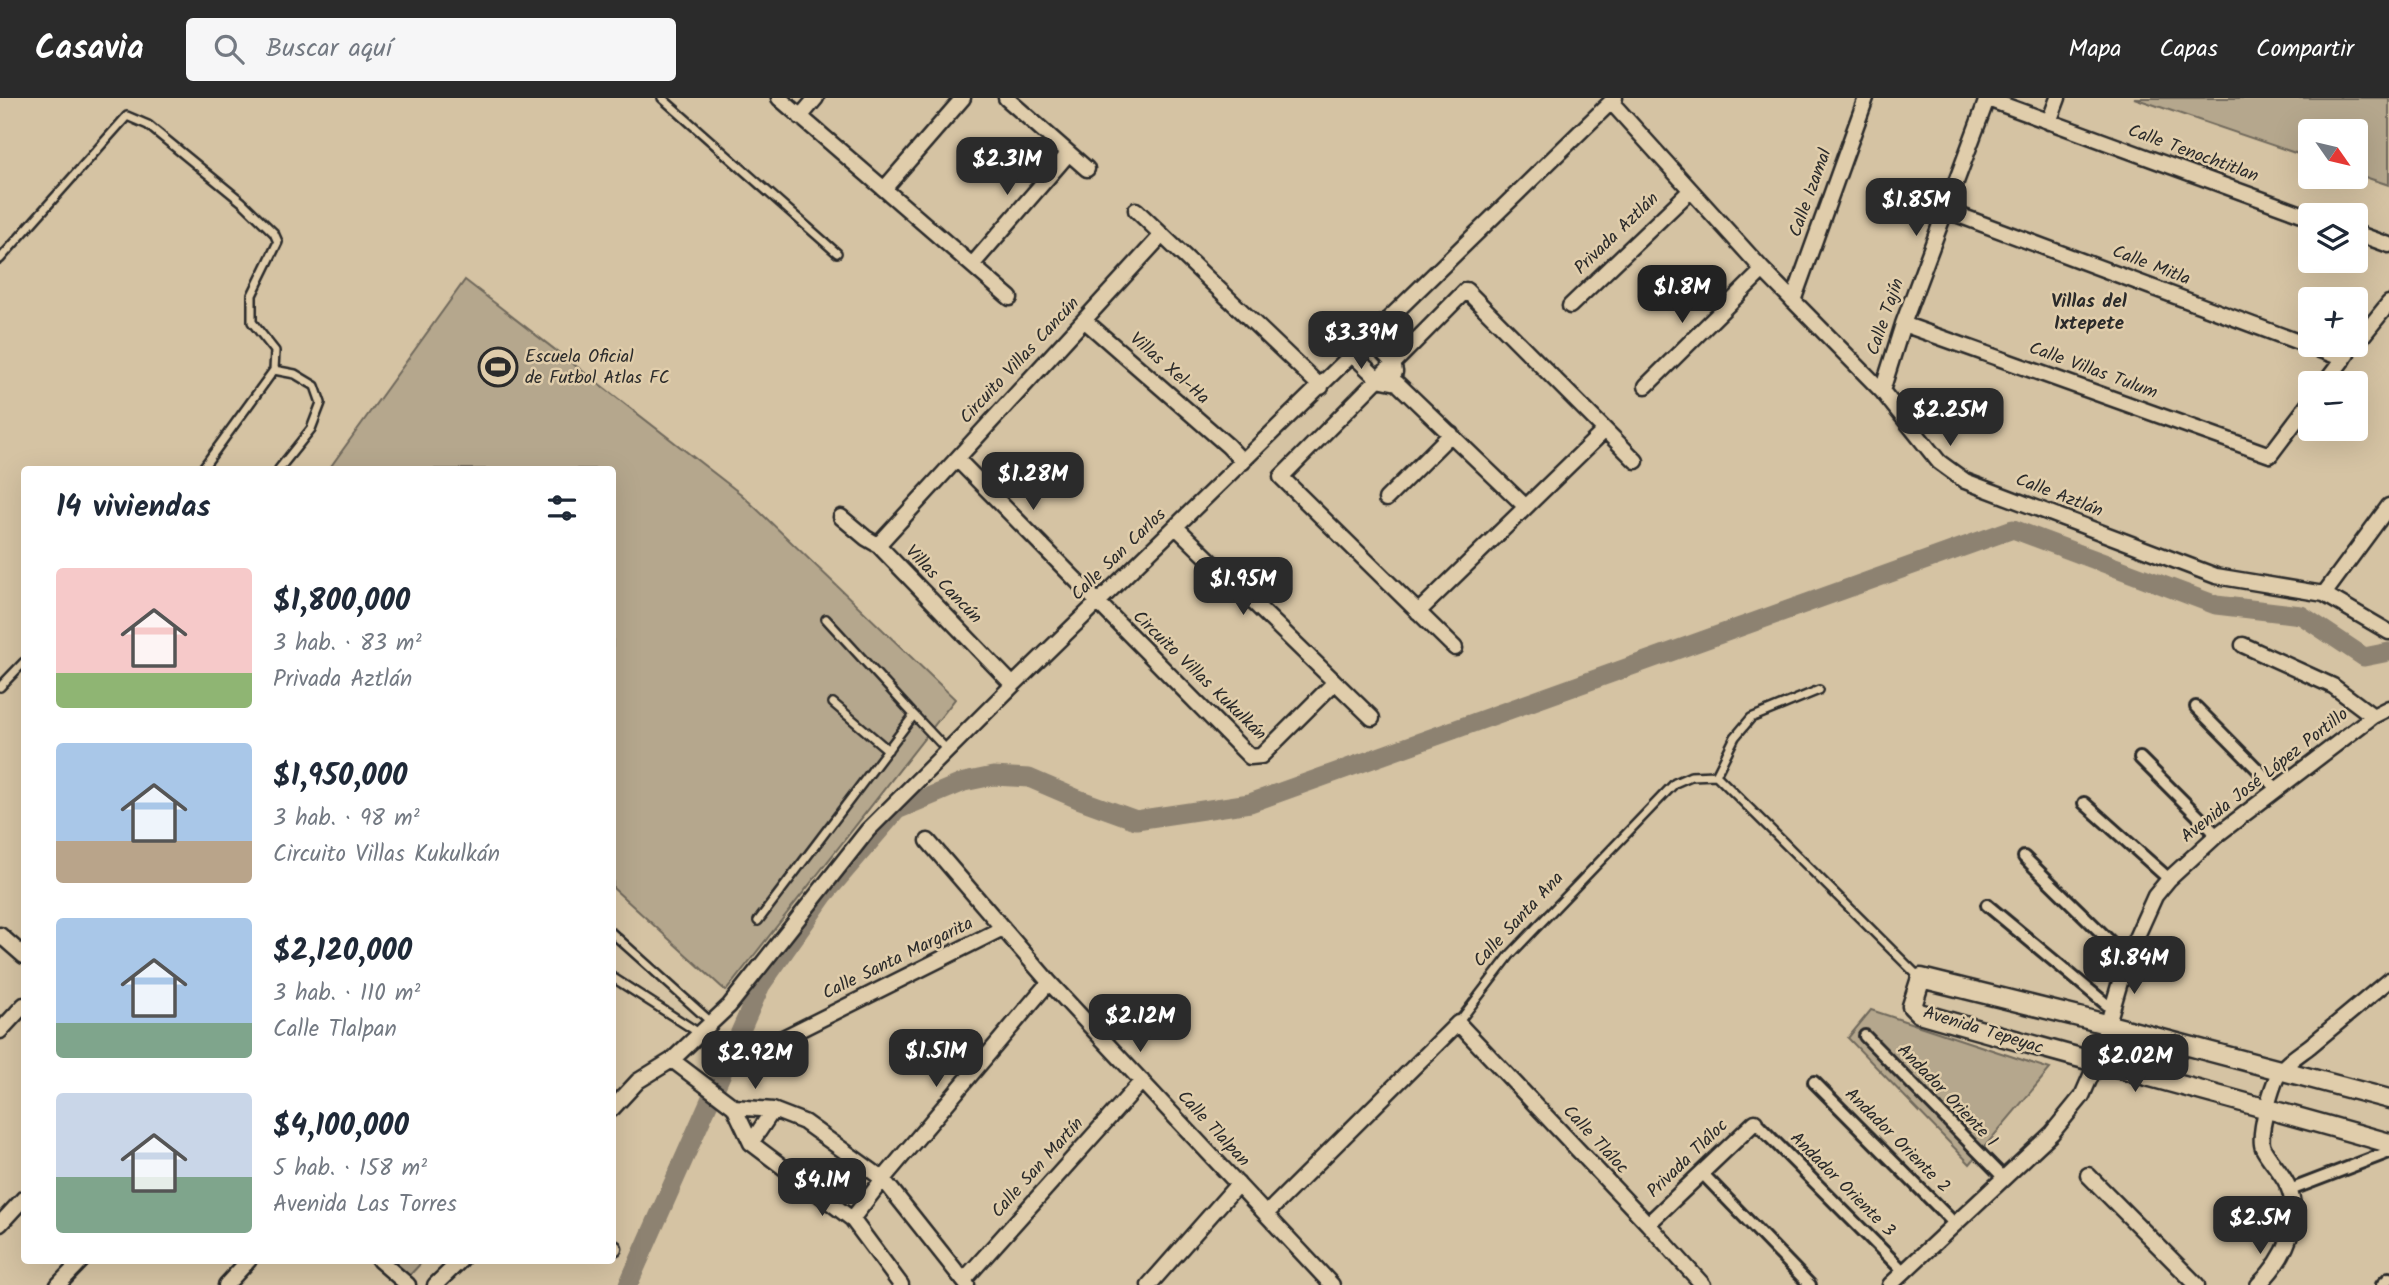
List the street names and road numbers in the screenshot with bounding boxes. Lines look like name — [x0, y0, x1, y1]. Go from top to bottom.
street label: Calle Tenochtitlan — [2124, 117, 2262, 191]
street label: Calle Izamal — [1782, 144, 1841, 241]
street label: Privada Aztlán — [1568, 186, 1666, 282]
street label: Calle Mitla — [2108, 238, 2194, 294]
street label: Calle Tajín — [1859, 275, 1913, 359]
street label: Circuito Villas Cancún — [953, 291, 1087, 431]
street label: Villas Xel-Ha — [1122, 326, 1216, 412]
street label: Calle Villas Tulum — [2025, 334, 2161, 408]
street label: Calle Aztlán — [2011, 466, 2107, 526]
street label: Calle San Carlos — [1064, 501, 1174, 608]
street label: Villas Cancún — [897, 539, 989, 631]
street label: Circuito Villas Kukulkán — [1125, 604, 1273, 748]
street label: Avenida José López Portillo — [2175, 701, 2355, 851]
street label: Calle Santa Ana — [1467, 865, 1571, 975]
street label: Calle Santa Margarita — [818, 910, 978, 1008]
street label: Avenida Tepeyac — [1919, 999, 2047, 1063]
street label: Andador Oriente 1 — [1890, 1037, 2004, 1155]
street label: Andador Oriente 2 — [1837, 1081, 1957, 1201]
street label: Calle Tlalpan — [1169, 1084, 1257, 1174]
street label: Calle Tláloc — [1555, 1098, 1635, 1182]
street label: Calle San Martín — [985, 1111, 1091, 1225]
street label: Privada Tláloc — [1641, 1113, 1735, 1205]
street label: Andador Oriente 3 — [1782, 1125, 1902, 1245]

